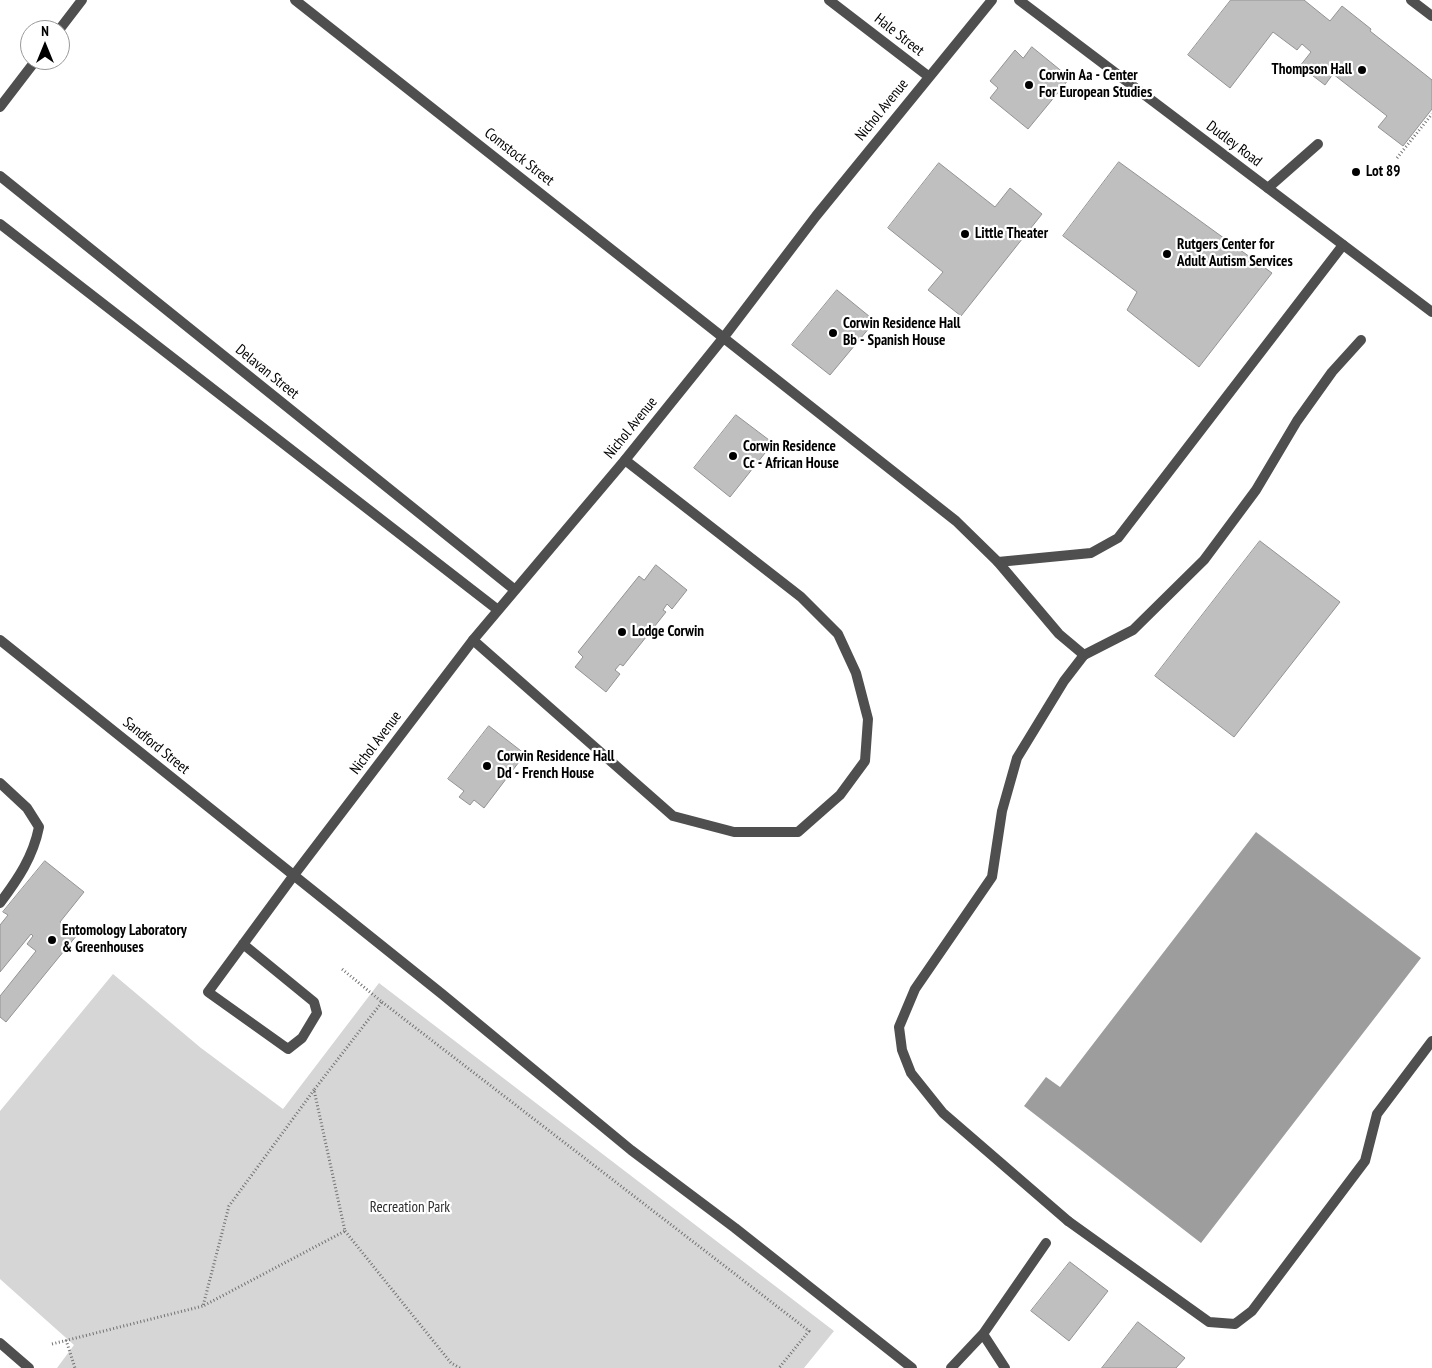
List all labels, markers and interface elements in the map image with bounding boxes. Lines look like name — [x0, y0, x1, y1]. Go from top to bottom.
street label: Hale Street — [871, 10, 927, 60]
north arrow — [20, 20, 70, 70]
text: N — [41, 22, 49, 40]
place label: Thompson Hall — [1272, 61, 1352, 79]
marker: Thompson Hall — [1356, 64, 1368, 76]
place label: Corwin Aa - Center For European Studies — [1039, 67, 1152, 102]
street label: Nichol Avenue — [852, 75, 912, 145]
marker: Corwin Aa - Center For European Studies — [1023, 79, 1035, 91]
street label: Dudley Road — [1203, 117, 1265, 171]
street label: Comstock Street — [481, 124, 557, 190]
place label: Lot 89 — [1366, 163, 1400, 181]
marker: Lot 89 — [1350, 166, 1362, 178]
place label: Little Theater — [975, 225, 1048, 243]
marker: Little Theater — [959, 228, 971, 240]
place label: Rutgers Center for Adult Autism Services — [1177, 236, 1293, 271]
marker: Rutgers Center for Adult Autism Services — [1161, 248, 1173, 260]
place label: Corwin Residence Hall Bb - Spanish House — [843, 315, 960, 350]
marker: Corwin Residence Hall Bb - Spanish House — [827, 327, 839, 339]
street label: Delavan Street — [232, 341, 302, 403]
street label: Nichol Avenue — [601, 393, 661, 463]
place label: Corwin Residence Cc - African House — [743, 438, 839, 473]
marker: Corwin Residence Cc - African House — [727, 450, 739, 462]
place label: Lodge Corwin — [632, 623, 704, 641]
marker: Lodge Corwin — [616, 626, 628, 638]
street label: Nichol Avenue — [346, 708, 406, 778]
street label: Sandford Street — [119, 714, 193, 778]
place label: Corwin Residence Hall Dd - French House — [497, 748, 614, 783]
marker: Corwin Residence Hall Dd - French House — [481, 760, 493, 772]
place label: Entomology Laboratory & Greenhouses — [62, 922, 187, 957]
marker: Entomology Laboratory & Greenhouses — [46, 934, 58, 946]
park label: Recreation Park — [370, 1199, 450, 1217]

